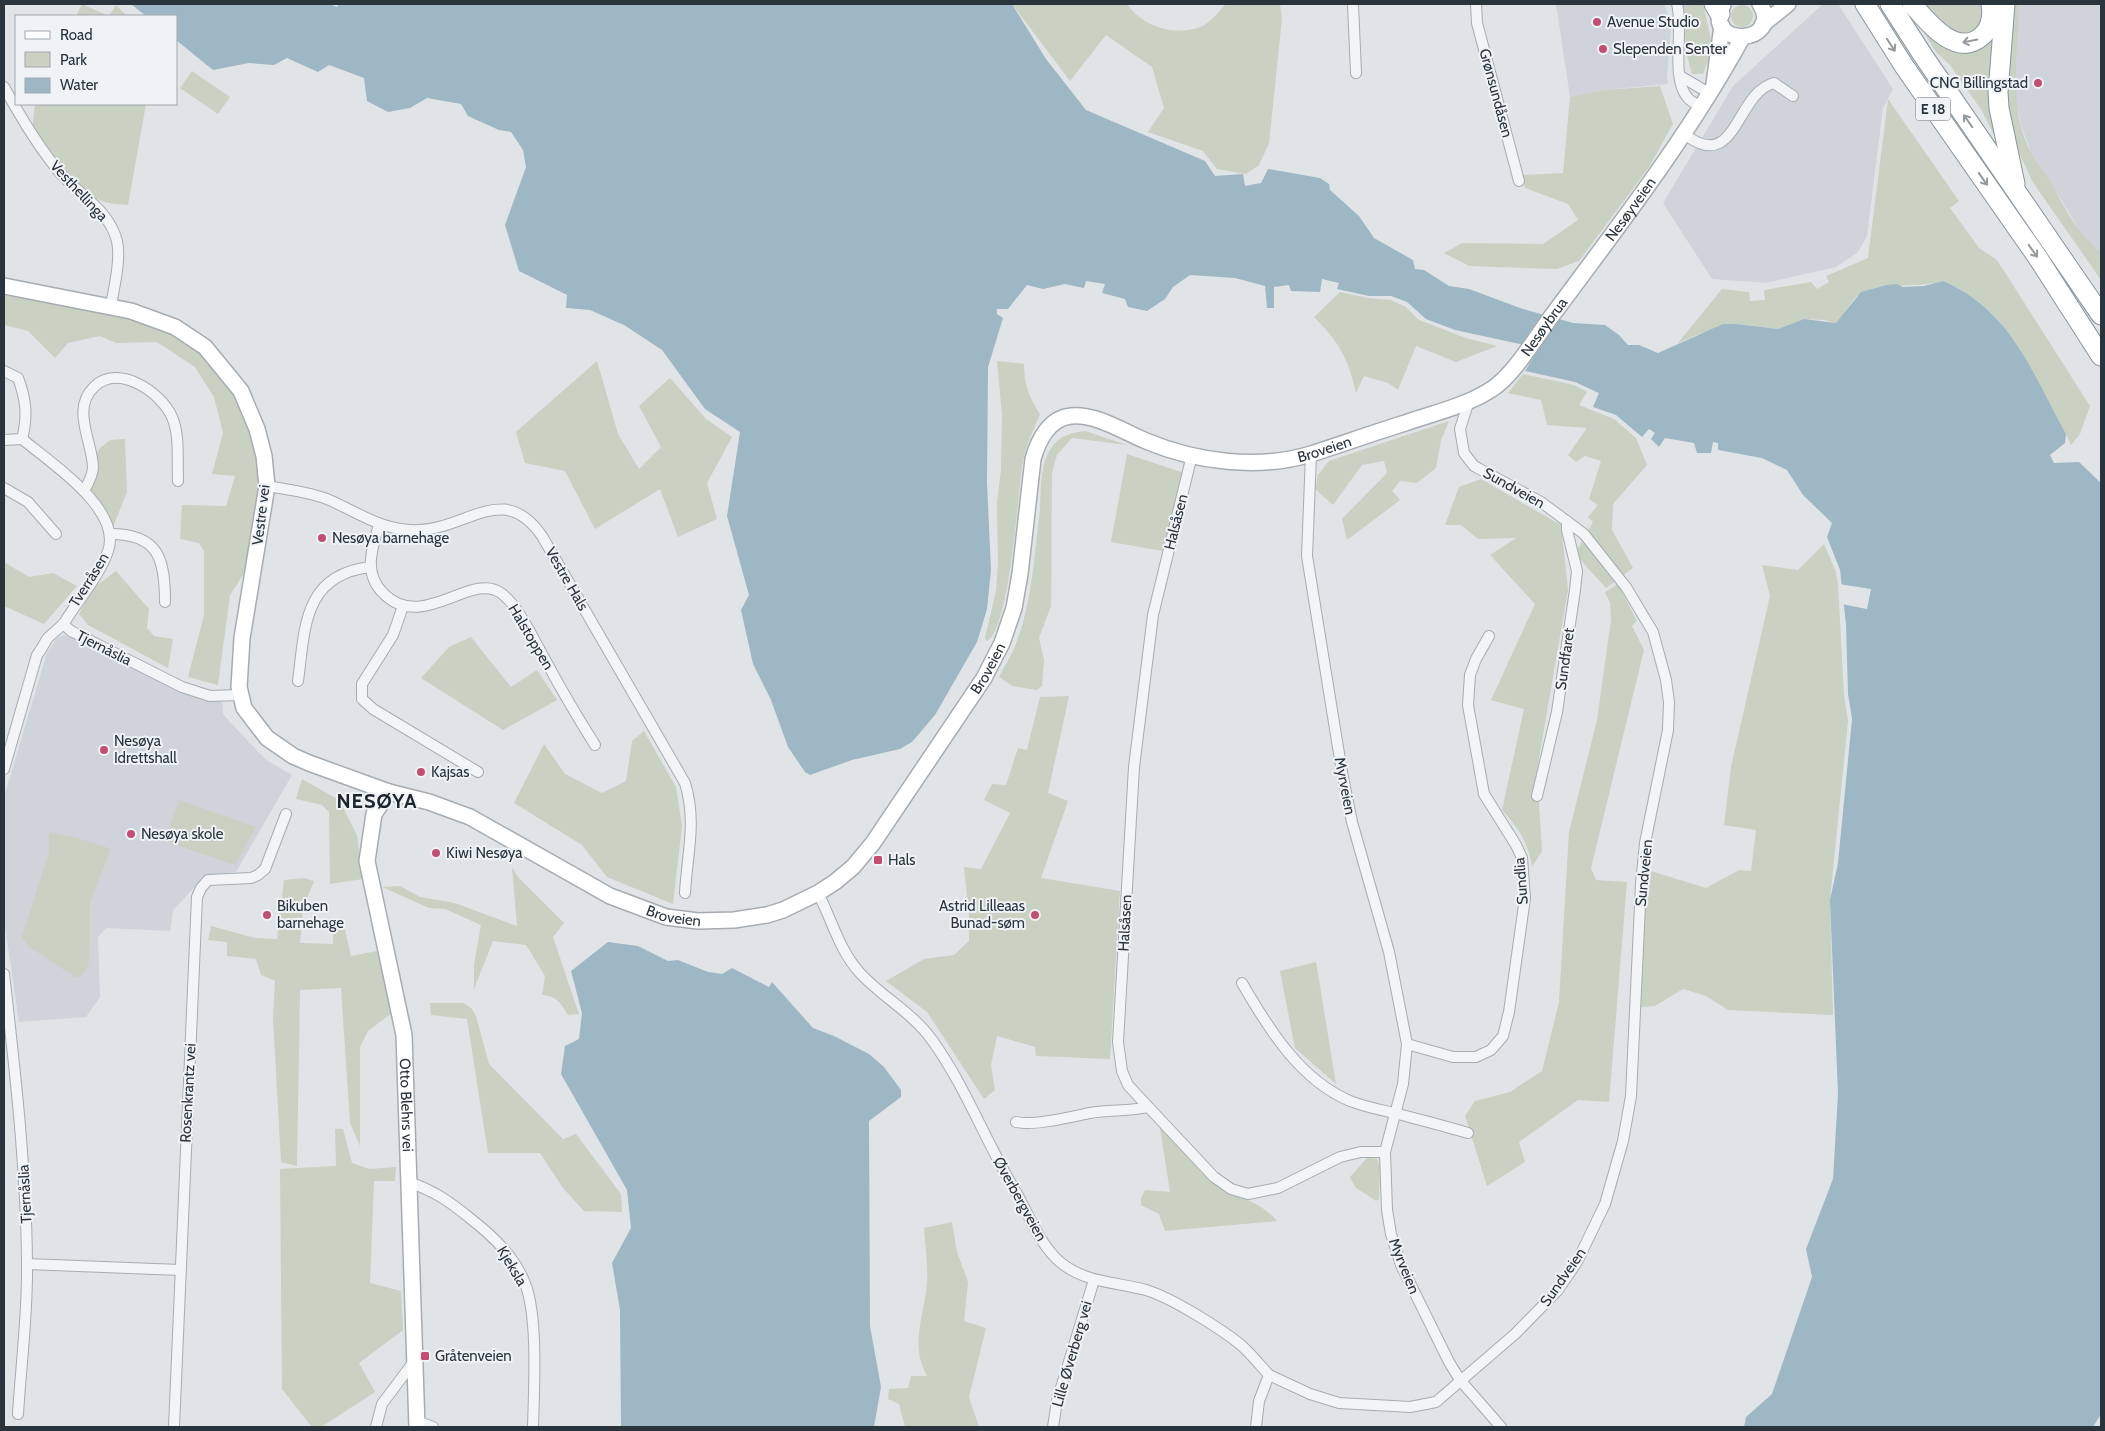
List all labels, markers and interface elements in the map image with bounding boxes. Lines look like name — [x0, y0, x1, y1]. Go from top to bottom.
place label: Avenue Studio — [1607, 13, 1699, 31]
legend — [15, 15, 178, 105]
marker: Avenue Studio — [1591, 16, 1603, 28]
text: Road — [60, 26, 93, 44]
one-way arrow — [1962, 37, 1978, 46]
one-way arrow — [1886, 38, 1896, 52]
place label: Slependen Senter — [1613, 40, 1727, 58]
marker: Slependen Senter — [1597, 43, 1609, 55]
street label: Grønsundåsen — [1475, 47, 1517, 139]
text: Park — [60, 51, 87, 69]
place label: CNG Billingstad — [1930, 74, 2028, 92]
text: Water — [60, 76, 98, 94]
marker: CNG Billingstad — [2032, 77, 2044, 89]
road number: E 18 — [1916, 98, 1950, 120]
one-way arrow — [1963, 114, 1973, 128]
street label: Vesthellinga — [46, 157, 112, 226]
one-way arrow — [1978, 172, 1988, 186]
street label: Nesøyveien — [1602, 174, 1660, 245]
one-way arrow — [2028, 244, 2038, 258]
street label: Nesøybrua — [1517, 293, 1572, 360]
street label: Broveien — [1296, 432, 1354, 466]
street label: Sundveien — [1480, 464, 1548, 512]
street label: Vestre vei — [248, 484, 274, 546]
street label: Halsåsen — [1160, 492, 1192, 552]
place label: Nesøya barnehage — [332, 529, 450, 547]
marker: Nesøya barnehage — [316, 532, 328, 544]
street label: Vestre Hals — [542, 544, 592, 614]
street label: Tverråsen — [65, 550, 113, 610]
street label: Halstoppen — [504, 601, 558, 673]
street label: Tjernåslia — [74, 627, 135, 670]
street label: Sundfaret — [1552, 627, 1578, 691]
street label: Broveien — [967, 640, 1009, 698]
place label: Nesøya Idrettshall — [114, 732, 177, 767]
marker: Nesøya Idrettshall — [98, 744, 110, 756]
street label: Myrveien — [1331, 756, 1359, 816]
place label: Kajsas — [431, 763, 470, 781]
marker: Kajsas — [415, 766, 427, 778]
district label: NESØYA — [336, 789, 418, 813]
place label: Nesøya skole — [141, 825, 224, 843]
marker: Nesøya skole — [125, 828, 137, 840]
street label: Sundveien — [1632, 839, 1656, 907]
place label: Kiwi Nesøya — [446, 844, 523, 862]
marker: Kiwi Nesøya — [430, 847, 442, 859]
place label: Hals — [888, 851, 915, 869]
marker: Hals — [872, 854, 884, 866]
street label: Sundlia — [1510, 856, 1532, 905]
street label: Halsåsen — [1115, 894, 1135, 952]
place label: Bikuben barnehage — [277, 897, 344, 932]
place label: Astrid Lilleaas Bunad-søm — [939, 897, 1025, 932]
street label: Broveien — [644, 901, 702, 930]
marker: Bikuben barnehage — [261, 909, 273, 921]
marker: Astrid Lilleaas Bunad-søm — [1029, 909, 1041, 921]
street label: Rosenkrantz vei — [176, 1043, 200, 1143]
street label: Otto Blehrs vei — [396, 1058, 417, 1152]
street label: Øverbergveien — [989, 1154, 1051, 1244]
street label: Tjernåslia — [14, 1163, 36, 1224]
street label: Myrveien — [1385, 1236, 1423, 1296]
street label: Kjeksla — [493, 1243, 531, 1290]
street label: Sundveien — [1536, 1244, 1590, 1310]
street label: Lille Øverberg vei — [1048, 1299, 1096, 1409]
place label: Gråtenveien — [435, 1347, 512, 1365]
marker: Gråtenveien — [419, 1350, 431, 1362]

